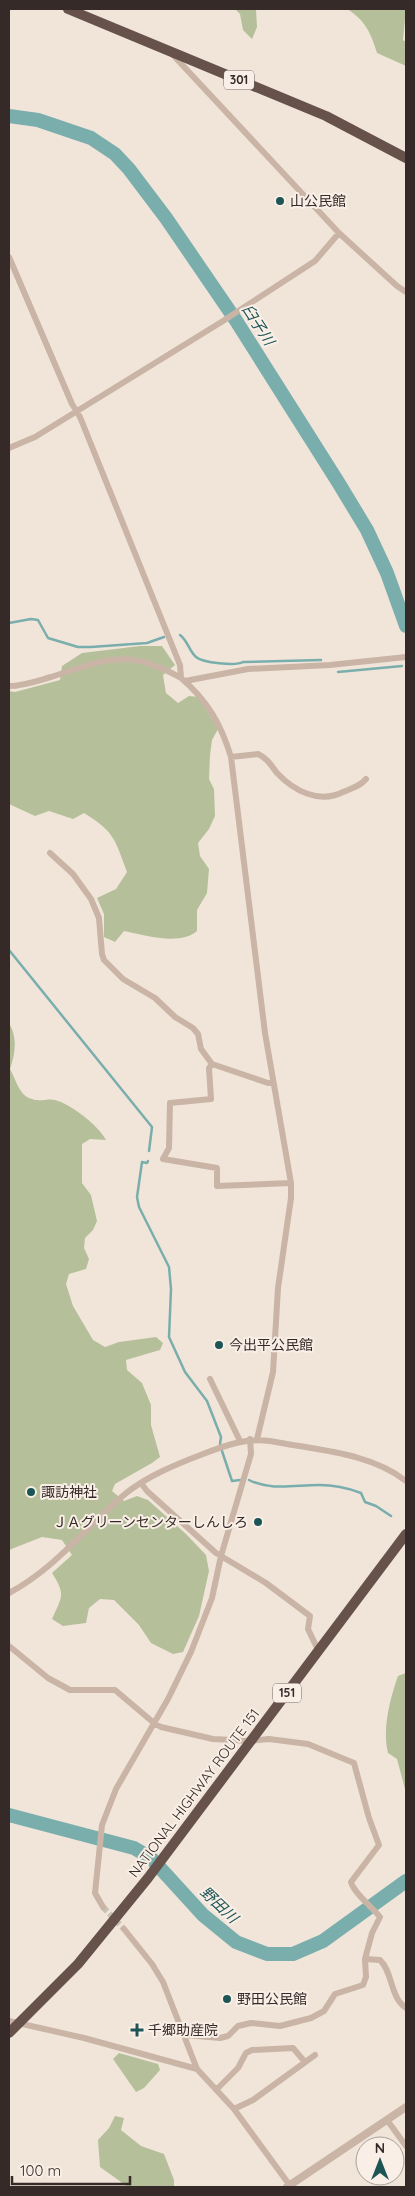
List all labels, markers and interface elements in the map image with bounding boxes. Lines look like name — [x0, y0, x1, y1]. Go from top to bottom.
road number: 301 — [224, 70, 254, 90]
place label: 山公民館 — [290, 192, 346, 210]
marker: 山公民館 — [274, 195, 286, 207]
water label: 臼子川 — [238, 301, 280, 350]
place label: 今出平公民館 — [229, 1336, 313, 1354]
marker: 今出平公民館 — [213, 1339, 225, 1351]
place label: 諏訪神社 — [41, 1483, 97, 1501]
marker: 諏訪神社 — [25, 1486, 37, 1498]
place label: ＪＡグリーンセンターしんしろ — [53, 1513, 248, 1531]
marker: ＪＡグリーンセンターしんしろ — [252, 1516, 264, 1528]
road number: 151 — [273, 1684, 301, 1702]
street label: NATIONAL HIGHWAY ROUTE 151 — [125, 1705, 263, 1881]
water label: 野田川 — [196, 1882, 244, 1928]
place label: 野田公民館 — [237, 1990, 307, 2008]
marker: 野田公民館 — [221, 1993, 233, 2005]
place label: 千郷助産院 — [148, 2021, 218, 2039]
marker: 千郷助産院 — [130, 2023, 144, 2037]
north arrow — [355, 2136, 405, 2186]
text: N — [375, 2139, 385, 2157]
scale bar — [12, 2154, 130, 2186]
text: 100 m — [20, 2161, 61, 2180]

